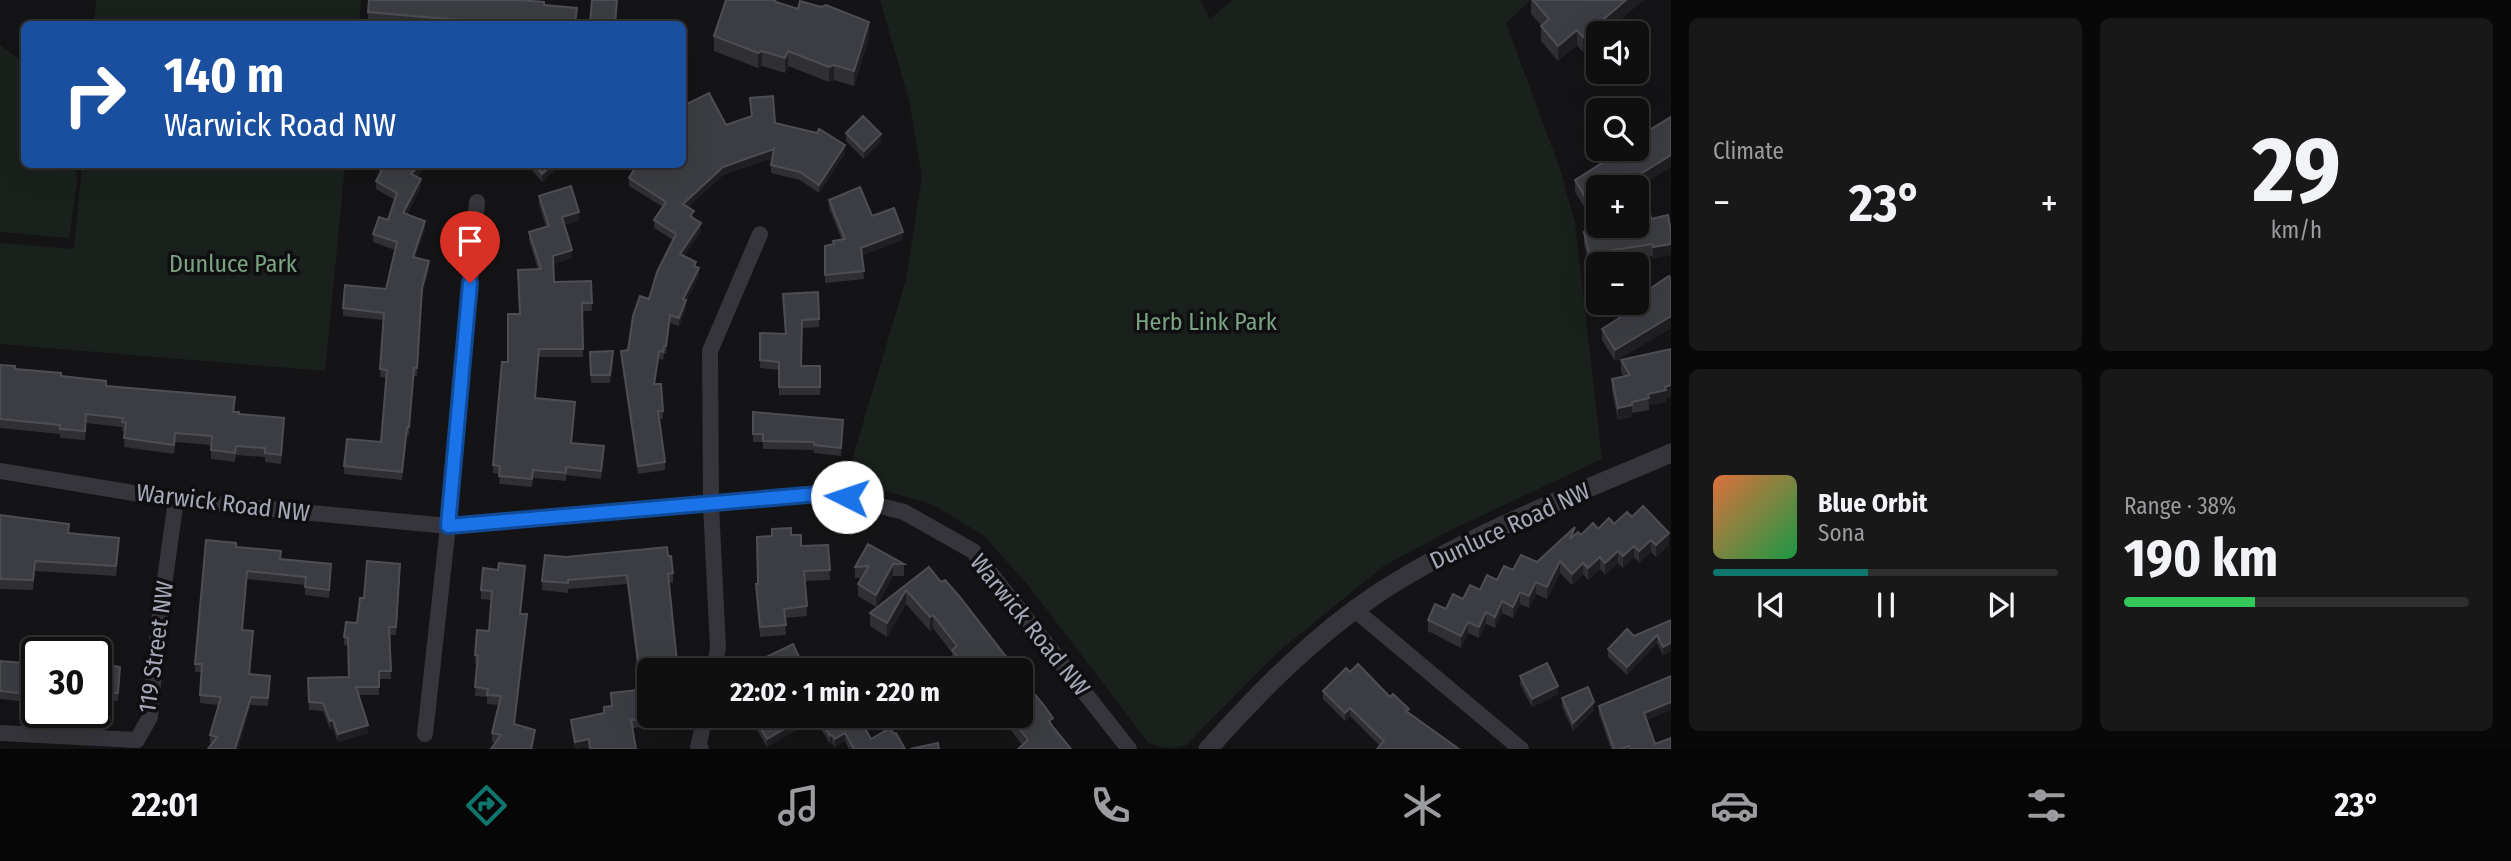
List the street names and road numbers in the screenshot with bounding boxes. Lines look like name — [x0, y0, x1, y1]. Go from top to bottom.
street label: Dunluce Road NW — [1426, 477, 1594, 575]
street label: Warwick Road NW — [135, 478, 311, 528]
street label: Warwick Road NW — [964, 548, 1096, 702]
street label: 119 Street NW — [133, 579, 179, 715]

